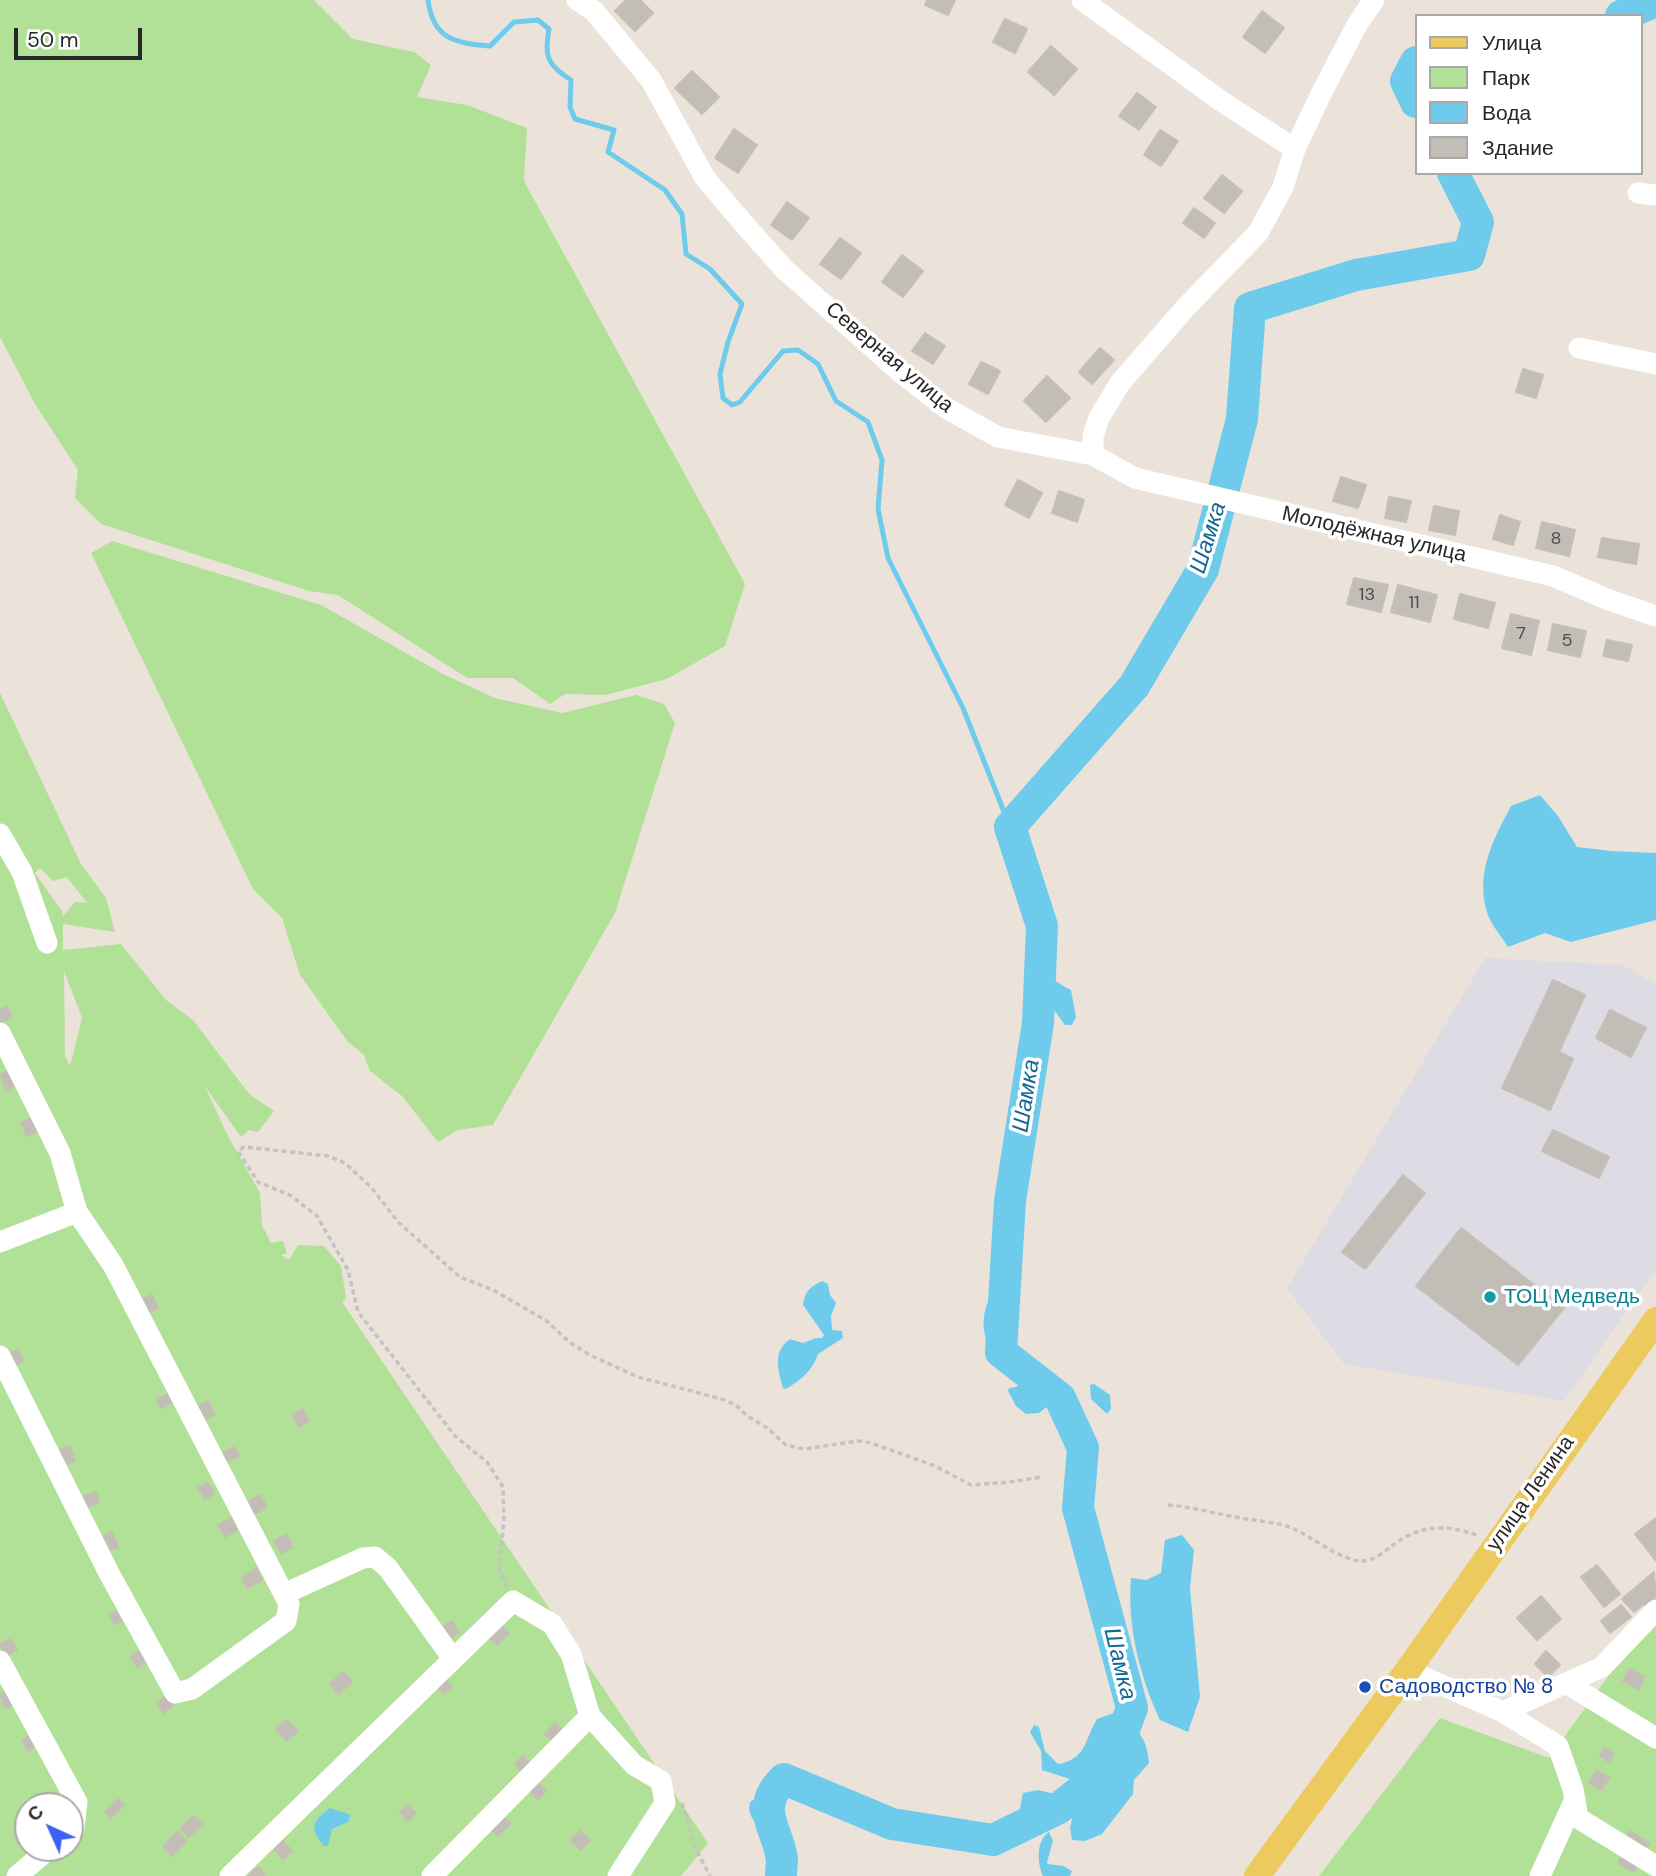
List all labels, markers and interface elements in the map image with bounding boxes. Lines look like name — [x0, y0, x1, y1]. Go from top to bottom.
scale bar — [18, 14, 145, 58]
legend — [1414, 14, 1642, 175]
text: 50 m — [27, 26, 78, 54]
text: Улица — [1482, 29, 1542, 57]
text: Парк — [1482, 64, 1530, 92]
text: Вода — [1482, 99, 1531, 127]
text: Здание — [1482, 134, 1554, 162]
street label: Северная улица — [820, 297, 958, 419]
water label: Шамка — [1185, 499, 1233, 577]
street label: Молодёжная улица — [1279, 502, 1469, 568]
house number: 8 — [1551, 528, 1561, 550]
house number: 13 — [1359, 584, 1375, 606]
house number: 11 — [1408, 592, 1420, 614]
house number: 7 — [1516, 623, 1526, 645]
house number: 5 — [1562, 630, 1572, 652]
water label: Шамка — [1008, 1058, 1046, 1134]
place label: ТОЦ Медведь — [1504, 1284, 1640, 1310]
marker: ТОЦ Медведь — [1482, 1289, 1498, 1305]
street label: улица Ленина — [1482, 1431, 1580, 1557]
water label: Шамка — [1097, 1625, 1141, 1703]
place label: Садоводство № 8 — [1379, 1674, 1554, 1700]
marker: Садоводство № 8 — [1357, 1679, 1373, 1695]
north arrow — [14, 1792, 84, 1862]
text: С — [22, 1800, 49, 1827]

